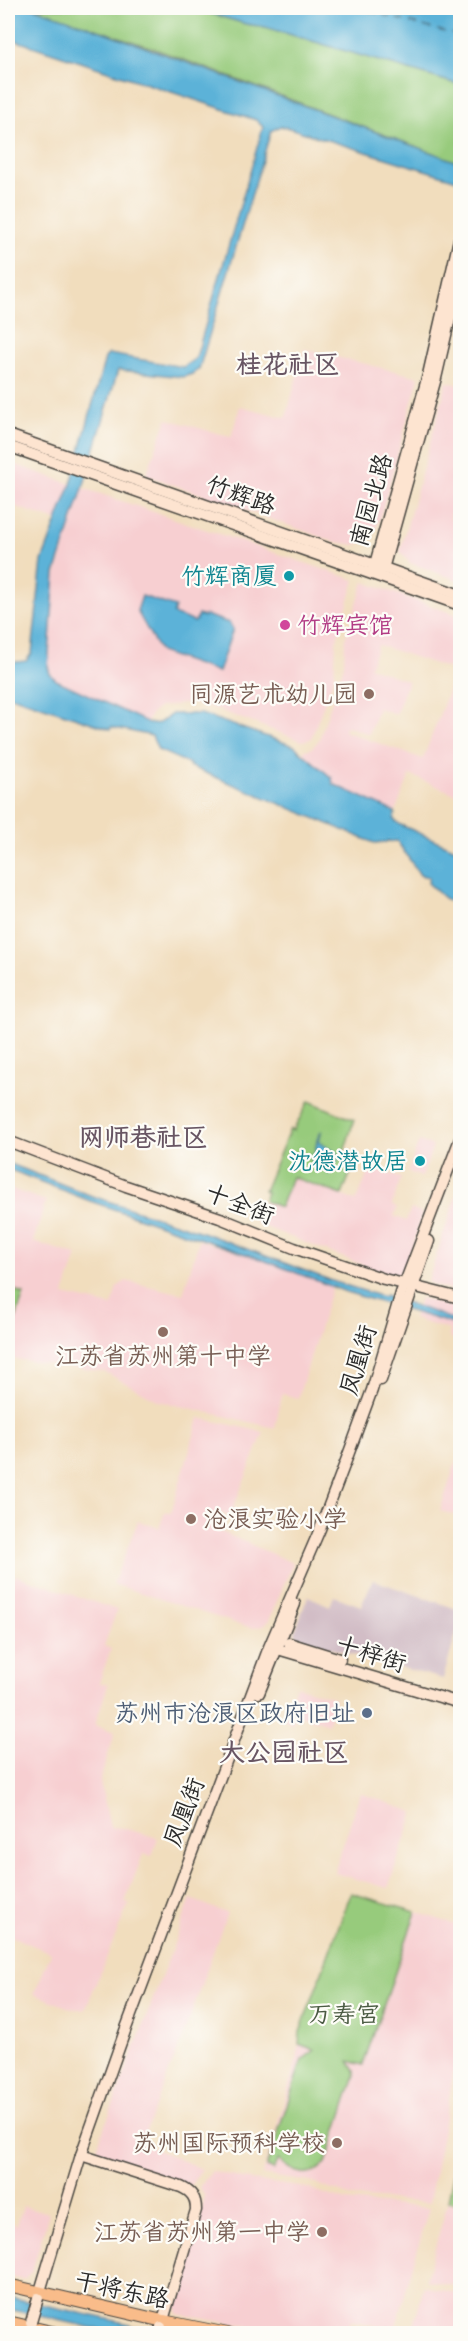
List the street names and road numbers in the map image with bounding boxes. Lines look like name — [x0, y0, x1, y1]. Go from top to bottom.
street label: 南园北路 — [344, 450, 401, 551]
street label: 竹辉路 — [201, 470, 280, 523]
street label: 十全街 — [200, 1178, 279, 1233]
street label: 凤凰街 — [334, 1321, 385, 1399]
street label: 十梓街 — [332, 1630, 410, 1681]
street label: 凤凰街 — [158, 1773, 213, 1852]
street label: 干将东路 — [72, 2266, 172, 2317]

